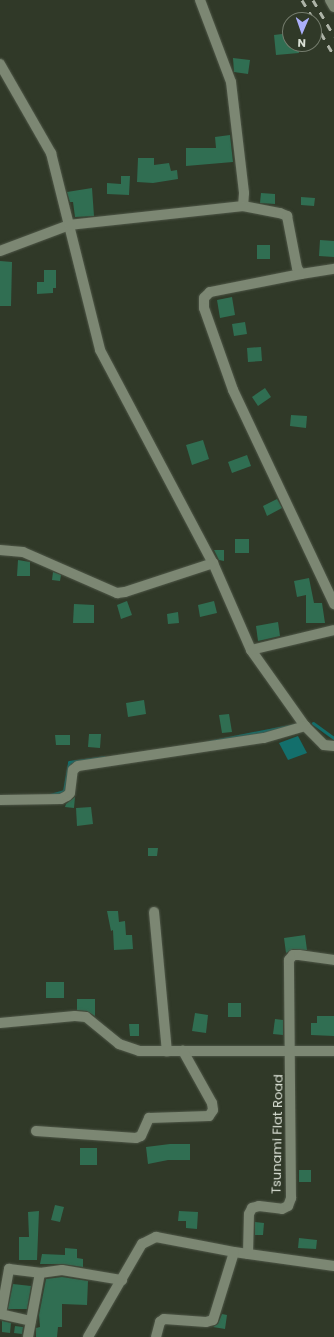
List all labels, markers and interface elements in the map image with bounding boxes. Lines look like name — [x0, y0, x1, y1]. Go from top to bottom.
north arrow — [282, 12, 322, 52]
text: N — [297, 35, 306, 51]
street label: Tsunami Flat Road — [269, 1074, 287, 1194]

